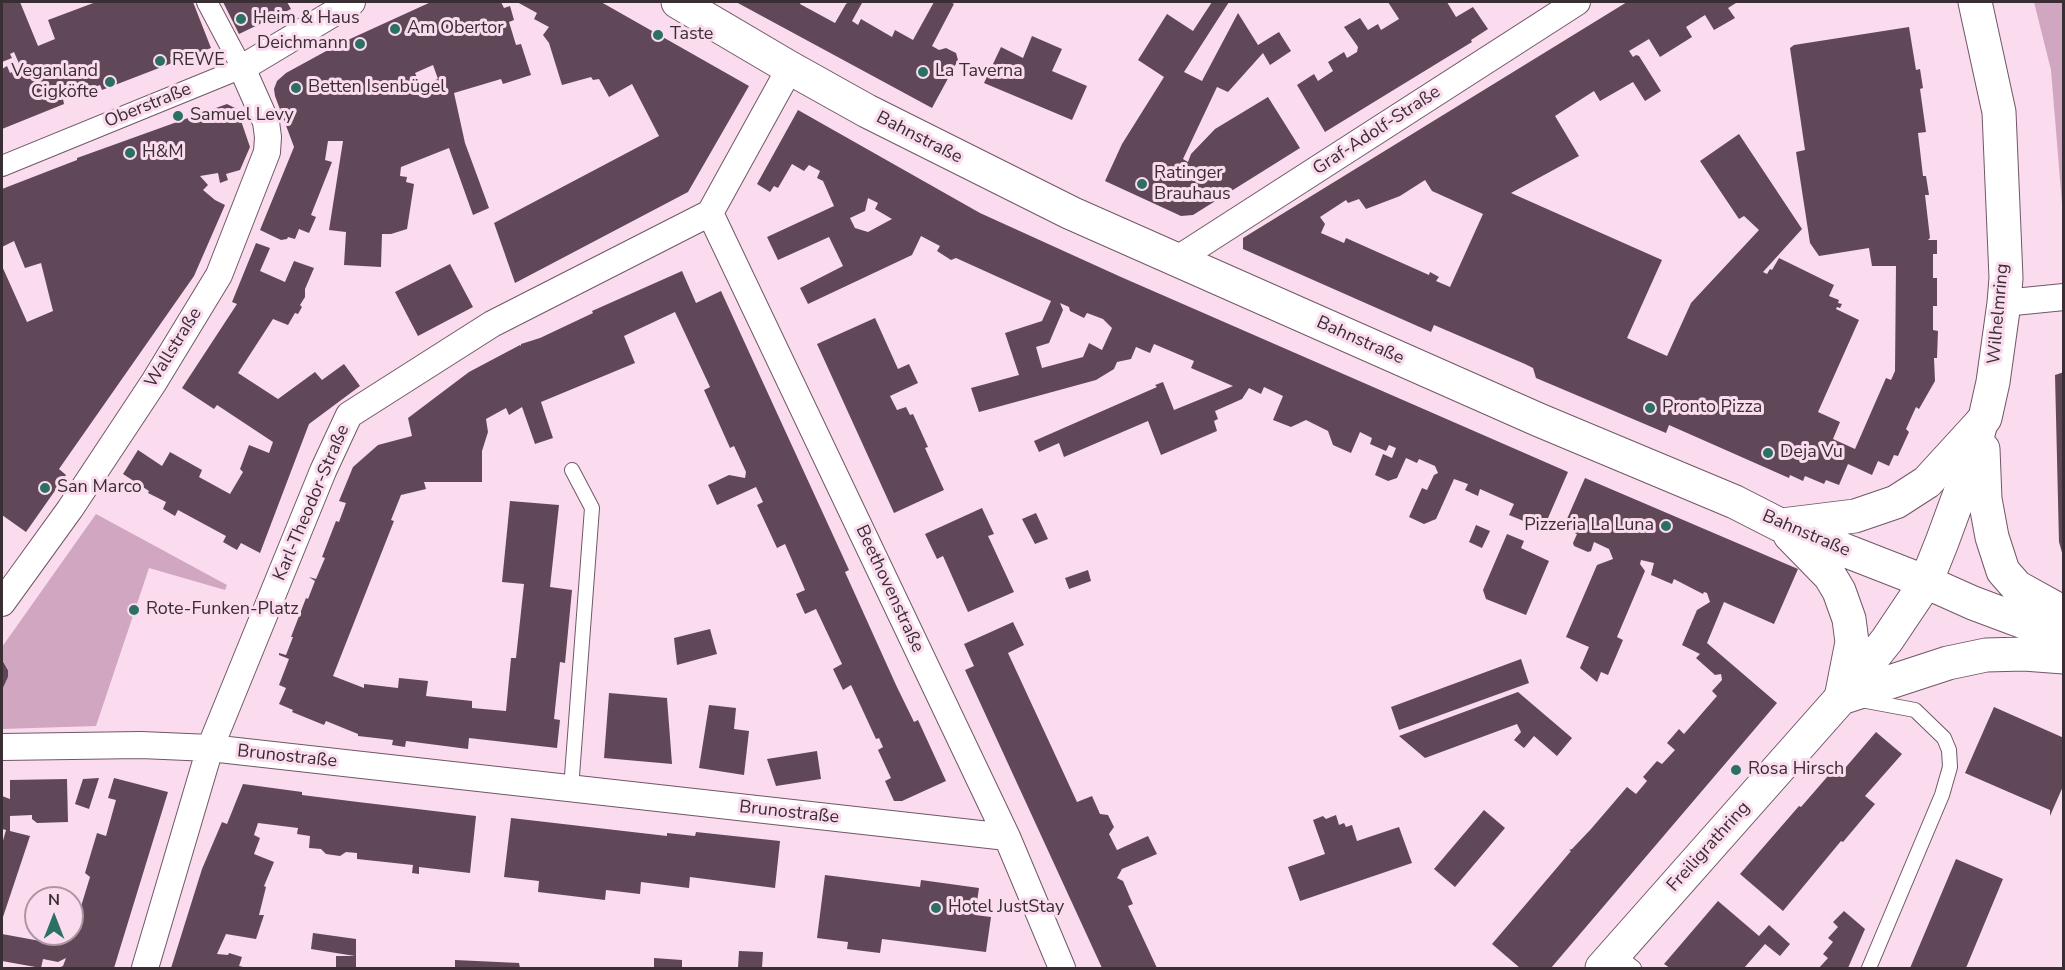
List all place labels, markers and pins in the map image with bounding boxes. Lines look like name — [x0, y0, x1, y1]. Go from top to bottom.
place label: Heim & Haus — [253, 8, 360, 30]
marker: Heim & Haus — [234, 12, 248, 26]
place label: Am Obertor — [407, 18, 504, 40]
marker: Am Obertor — [388, 22, 402, 36]
place label: Taste — [670, 24, 713, 46]
marker: Taste — [651, 28, 665, 42]
place label: Deichmann — [257, 33, 348, 55]
marker: Deichmann — [353, 37, 367, 51]
place label: REWE — [172, 50, 225, 72]
marker: REWE — [153, 54, 167, 68]
place label: Veganland Cigköfte — [11, 61, 98, 104]
place label: La Taverna — [935, 61, 1023, 83]
marker: La Taverna — [916, 65, 930, 79]
marker: Veganland Cigköfte — [103, 75, 117, 89]
place label: Betten Isenbügel — [308, 77, 446, 99]
marker: Betten Isenbügel — [289, 81, 303, 95]
place label: Samuel Levy — [190, 105, 294, 127]
marker: Samuel Levy — [171, 109, 185, 123]
place label: H&M — [142, 142, 184, 164]
marker: H&M — [123, 146, 137, 160]
place label: Ratinger Brauhaus — [1154, 163, 1231, 206]
marker: Ratinger Brauhaus — [1135, 177, 1149, 191]
place label: Pronto Pizza — [1662, 397, 1762, 419]
marker: Pronto Pizza — [1643, 401, 1657, 415]
place label: Deja Vu — [1780, 442, 1843, 464]
marker: Deja Vu — [1761, 446, 1775, 460]
place label: San Marco — [57, 477, 142, 499]
marker: San Marco — [38, 481, 52, 495]
place label: Pizzeria La Luna — [1524, 515, 1654, 537]
marker: Pizzeria La Luna — [1659, 519, 1673, 533]
place label: Rote-Funken-Platz — [146, 599, 298, 621]
marker: Rote-Funken-Platz — [127, 603, 141, 617]
place label: Rosa Hirsch — [1748, 759, 1844, 781]
marker: Rosa Hirsch — [1729, 763, 1743, 777]
place label: Hotel JustStay — [948, 897, 1064, 919]
marker: Hotel JustStay — [929, 901, 943, 915]

